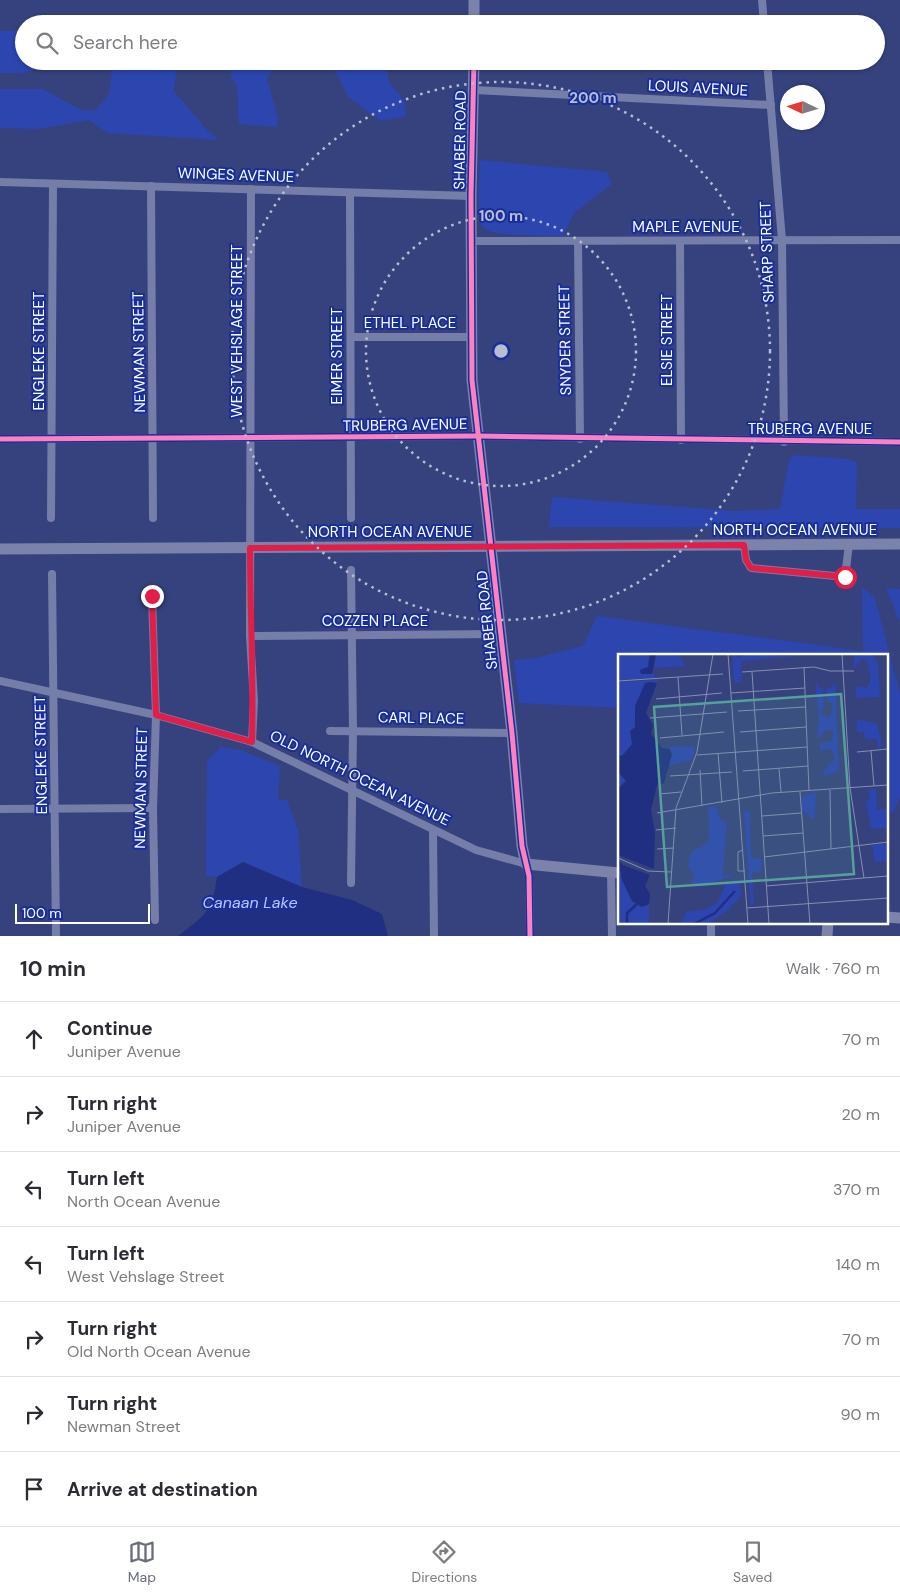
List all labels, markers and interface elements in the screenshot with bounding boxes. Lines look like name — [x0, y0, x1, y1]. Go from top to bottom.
search box — [15, 15, 885, 70]
icon: search — [33, 29, 61, 57]
text: Search here — [73, 30, 178, 55]
street label: LOUIS AVENUE — [647, 75, 749, 101]
north arrow — [780, 85, 825, 130]
text: 200 m — [569, 88, 617, 108]
street label: SHABER ROAD — [449, 90, 471, 190]
street label: WINGES AVENUE — [177, 163, 295, 187]
street label: SHARP STREET — [755, 201, 779, 303]
text: 100 m — [479, 206, 523, 226]
street label: MAPLE AVENUE — [632, 217, 740, 237]
street label: WEST VEHSLAGE STREET — [227, 244, 247, 418]
street label: SNYDER STREET — [554, 285, 576, 395]
street label: NEWMAN STREET — [128, 291, 150, 413]
street label: ENGLEKE STREET — [29, 292, 49, 410]
street label: ELSIE STREET — [657, 294, 677, 386]
street label: EIMER STREET — [327, 307, 347, 405]
street label: ETHEL PLACE — [364, 313, 456, 333]
centre of rings — [492, 342, 510, 360]
street label: TRUBERG AVENUE — [343, 414, 467, 436]
street label: TRUBERG AVENUE — [748, 419, 872, 439]
street label: NORTH OCEAN AVENUE — [713, 520, 877, 540]
street label: NORTH OCEAN AVENUE — [308, 522, 472, 542]
route start — [834, 566, 857, 589]
street label: SHABER ROAD — [472, 570, 502, 670]
route end — [141, 585, 164, 608]
street label: COZZEN PLACE — [322, 611, 428, 631]
inset map — [618, 654, 888, 924]
street label: ENGLEKE STREET — [30, 695, 52, 815]
street label: CARL PLACE — [378, 707, 464, 729]
street label: OLD NORTH OCEAN AVENUE — [267, 726, 453, 830]
street label: NEWMAN STREET — [130, 727, 152, 849]
water label: Canaan Lake — [202, 892, 298, 913]
scale bar — [15, 901, 150, 924]
text: 100 m — [22, 904, 62, 922]
text: 10 min — [20, 955, 86, 983]
text: Walk · 760 m — [786, 958, 880, 979]
text: Continue — [67, 1016, 153, 1041]
icon: ahead — [20, 1025, 48, 1053]
text: 70 m — [842, 1029, 880, 1050]
text: Juniper Avenue — [67, 1041, 181, 1062]
text: Turn right — [67, 1091, 157, 1116]
icon: right — [20, 1100, 48, 1128]
text: 20 m — [841, 1104, 880, 1125]
text: Juniper Avenue — [67, 1116, 181, 1137]
text: Turn left — [67, 1166, 145, 1191]
icon: left — [20, 1175, 48, 1203]
text: 370 m — [833, 1179, 880, 1200]
text: North Ocean Avenue — [67, 1191, 220, 1212]
text: Turn left — [67, 1241, 145, 1266]
icon: left — [20, 1250, 48, 1278]
text: 140 m — [836, 1254, 880, 1275]
text: West Vehslage Street — [67, 1266, 225, 1287]
text: Turn right — [67, 1316, 157, 1341]
icon: right — [20, 1325, 48, 1353]
text: 70 m — [842, 1329, 880, 1350]
text: Old North Ocean Avenue — [67, 1341, 251, 1362]
text: Turn right — [67, 1391, 157, 1416]
icon: right — [20, 1400, 48, 1428]
text: 90 m — [840, 1404, 880, 1425]
text: Newman Street — [67, 1416, 181, 1437]
icon: arrive — [20, 1475, 48, 1503]
text: Arrive at destination — [67, 1477, 258, 1502]
tab: Map — [128, 1538, 156, 1586]
tab: Directions — [412, 1538, 477, 1586]
tab: Saved — [733, 1538, 772, 1586]

